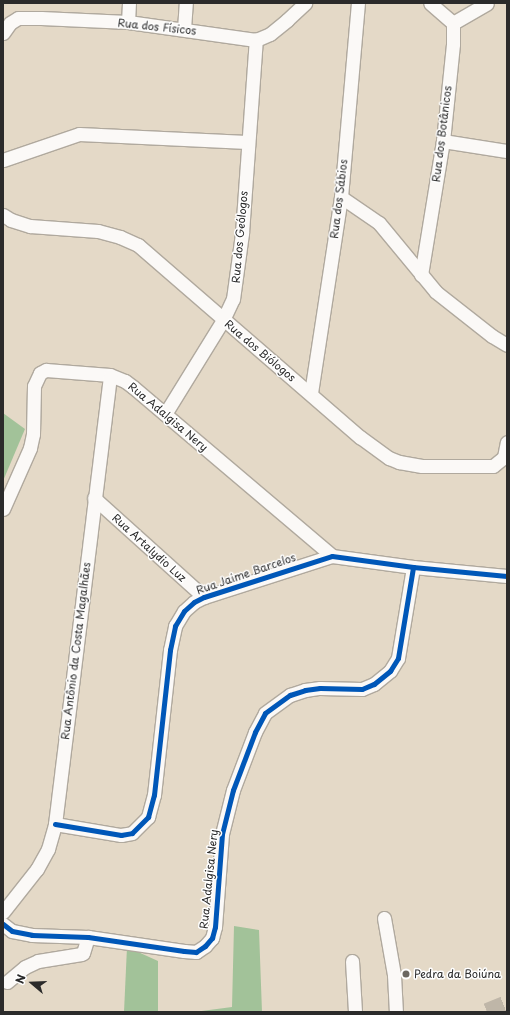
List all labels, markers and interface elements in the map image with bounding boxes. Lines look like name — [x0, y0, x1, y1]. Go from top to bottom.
street label: Rua dos Físicos — [116, 16, 198, 38]
street label: Rua dos Botânicos — [429, 85, 455, 183]
street label: Rua dos Sábios — [328, 158, 350, 240]
street label: Rua dos Geólogos — [229, 190, 251, 284]
street label: Rua dos Biólogos — [221, 317, 299, 385]
street label: Rua Adalgisa Nery — [125, 380, 211, 454]
street label: Rua Artalydio Luz — [109, 511, 189, 585]
street label: Rua Jaime Barcelos — [194, 551, 298, 597]
street label: Rua Antônio da Costa Magalhães — [59, 562, 93, 740]
street label: Rua Adalgisa Nery — [197, 828, 221, 930]
north arrow — [12, 963, 52, 1003]
place label: Pedra da Boiúna — [414, 967, 501, 981]
marker: Pedra da Boiúna — [401, 969, 411, 979]
text: N — [11, 972, 30, 986]

